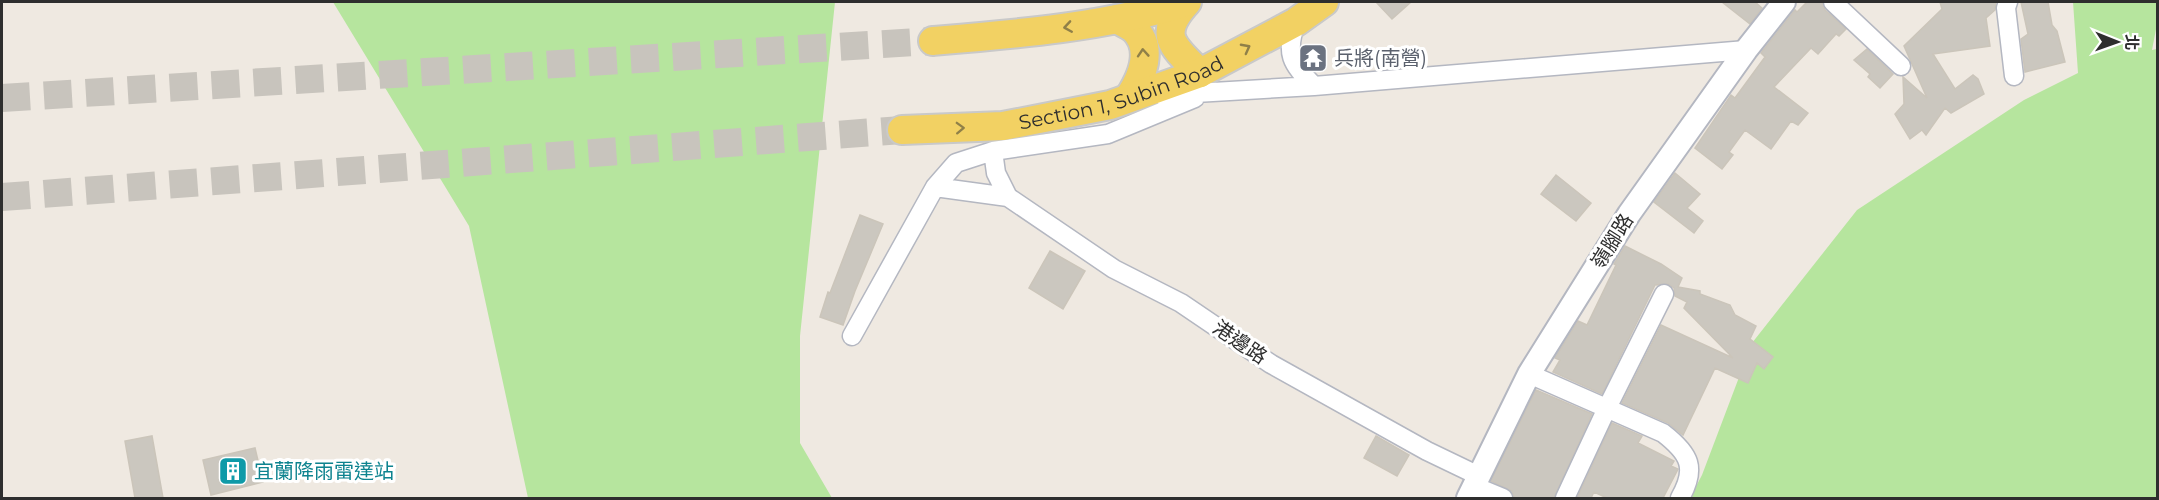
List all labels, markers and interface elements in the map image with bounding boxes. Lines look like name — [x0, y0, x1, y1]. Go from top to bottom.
north arrow — [2087, 12, 2147, 72]
one-way arrow — [1063, 20, 1073, 33]
text: 北 — [2122, 34, 2141, 50]
temple icon: 兵將(南營) — [1297, 42, 1329, 74]
one-way arrow — [1240, 43, 1251, 55]
place label: 兵將(南營) — [1334, 46, 1427, 70]
one-way arrow — [1137, 48, 1150, 57]
street label: Section 1, Subin Road — [1017, 51, 1228, 135]
one-way arrow — [956, 121, 965, 134]
street label: 嶺腳路 — [1586, 209, 1638, 273]
street label: 港邊路 — [1208, 315, 1272, 369]
building icon: 宜蘭降雨雷達站 — [217, 455, 249, 487]
place label: 宜蘭降雨雷達站 — [254, 459, 394, 483]

